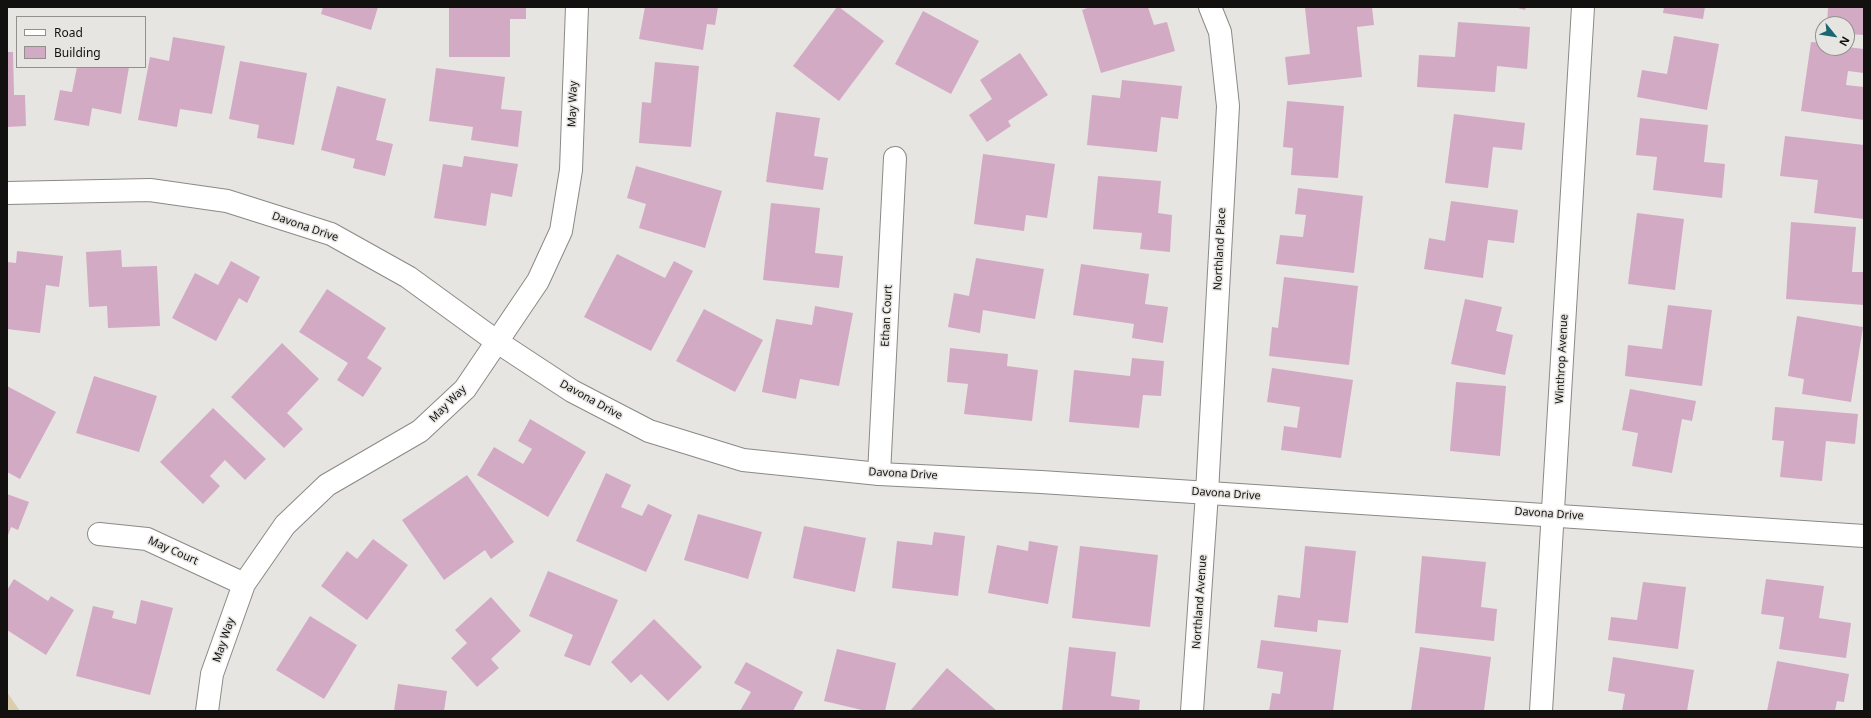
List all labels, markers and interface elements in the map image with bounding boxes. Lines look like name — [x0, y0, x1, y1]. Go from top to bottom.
legend — [16, 16, 146, 68]
north arrow — [1815, 16, 1855, 56]
text: Road — [54, 24, 83, 41]
text: N — [1836, 34, 1854, 49]
text: Building — [54, 44, 101, 61]
street label: May Way — [566, 81, 580, 127]
street label: Northland Place — [1211, 207, 1229, 291]
street label: Davona Drive — [270, 209, 340, 245]
street label: Ethan Court — [879, 285, 895, 347]
street label: Winthrop Avenue — [1553, 314, 1571, 404]
street label: Davona Drive — [557, 377, 625, 423]
street label: May Way — [427, 383, 469, 425]
street label: Davona Drive — [868, 466, 938, 482]
street label: Davona Drive — [1191, 485, 1261, 503]
street label: Davona Drive — [1514, 505, 1584, 523]
street label: May Court — [146, 534, 200, 568]
street label: Northland Avenue — [1190, 554, 1210, 650]
street label: May Way — [210, 616, 238, 664]

